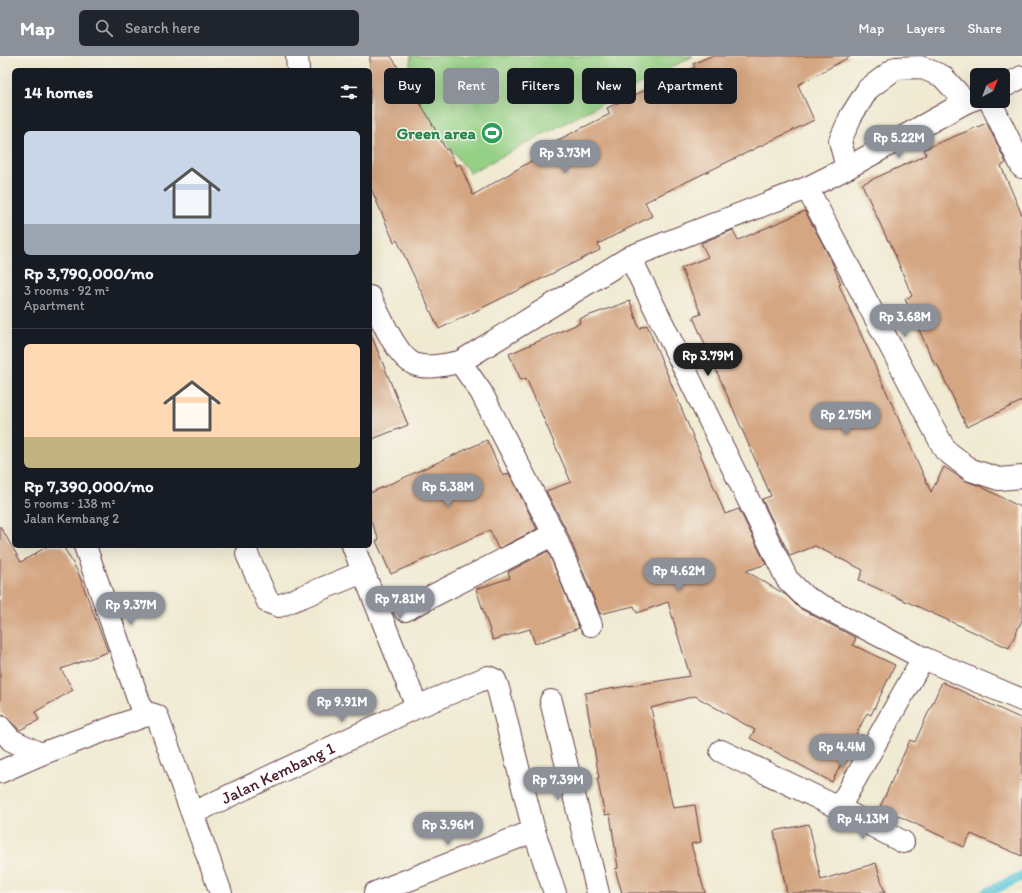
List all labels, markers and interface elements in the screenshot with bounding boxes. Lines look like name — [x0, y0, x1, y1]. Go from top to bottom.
search box — [79, 10, 359, 46]
text: Map — [20, 17, 55, 40]
icon: search — [93, 17, 115, 39]
text: Search here — [125, 19, 200, 37]
text: Map — [859, 20, 884, 37]
text: Layers — [906, 20, 945, 37]
text: Share — [967, 20, 1002, 37]
chip: Buy — [384, 68, 435, 104]
chip: Rent — [443, 68, 499, 104]
chip: Filters — [507, 68, 574, 104]
chip: New — [582, 68, 636, 104]
chip: Apartment — [644, 68, 737, 104]
north arrow — [970, 68, 1010, 108]
map controls — [970, 68, 1010, 108]
icon: filters — [338, 81, 360, 103]
text: 14 homes — [24, 82, 93, 102]
sports icon: Green area — [479, 120, 505, 146]
place label: Green area — [396, 123, 477, 143]
pin: Rp 5.22M — [858, 125, 940, 159]
text: Rp 5.22M — [873, 130, 925, 145]
pin: Rp 3.73M — [524, 140, 606, 174]
text: Rp 3.73M — [539, 145, 591, 160]
icon: home — [156, 157, 228, 229]
text: Rp 3,790,000/mo — [24, 263, 154, 283]
text: 3 rooms · 92 m² — [24, 283, 109, 298]
text: Apartment — [24, 298, 85, 313]
pin: Rp 3.68M — [864, 304, 946, 338]
text: Rp 3.68M — [879, 309, 931, 324]
pin: Rp 3.79M — [667, 343, 749, 377]
text: Rp 3.79M — [682, 348, 734, 363]
icon: home — [156, 370, 228, 442]
pin: Rp 2.75M — [805, 402, 887, 436]
text: Rp 2.75M — [820, 407, 872, 422]
pin: Rp 5.38M — [407, 474, 489, 508]
text: Rp 7,390,000/mo — [24, 476, 154, 496]
text: Rp 5.38M — [422, 479, 474, 494]
text: 5 rooms · 138 m² — [24, 496, 116, 511]
text: Jalan Kembang 2 — [24, 511, 119, 526]
pin: Rp 4.62M — [638, 558, 720, 592]
text: Rp 4.62M — [653, 563, 705, 578]
pin: Rp 7.81M — [359, 586, 441, 620]
text: Rp 7.81M — [375, 591, 425, 606]
pin: Rp 9.37M — [90, 592, 172, 626]
text: Rp 9.37M — [105, 597, 157, 612]
pin: Rp 9.91M — [301, 689, 383, 723]
text: Rp 9.91M — [317, 694, 367, 709]
pin: Rp 4.4M — [805, 734, 879, 768]
street label: Jalan Kembang 1 — [218, 737, 338, 808]
text: Rp 4.4M — [819, 739, 865, 754]
pin: Rp 7.39M — [517, 767, 599, 801]
text: Rp 7.39M — [532, 772, 584, 787]
pin: Rp 4.13M — [822, 806, 904, 840]
text: Rp 4.13M — [837, 811, 889, 826]
pin: Rp 3.96M — [407, 812, 489, 846]
text: Rp 3.96M — [422, 817, 474, 832]

